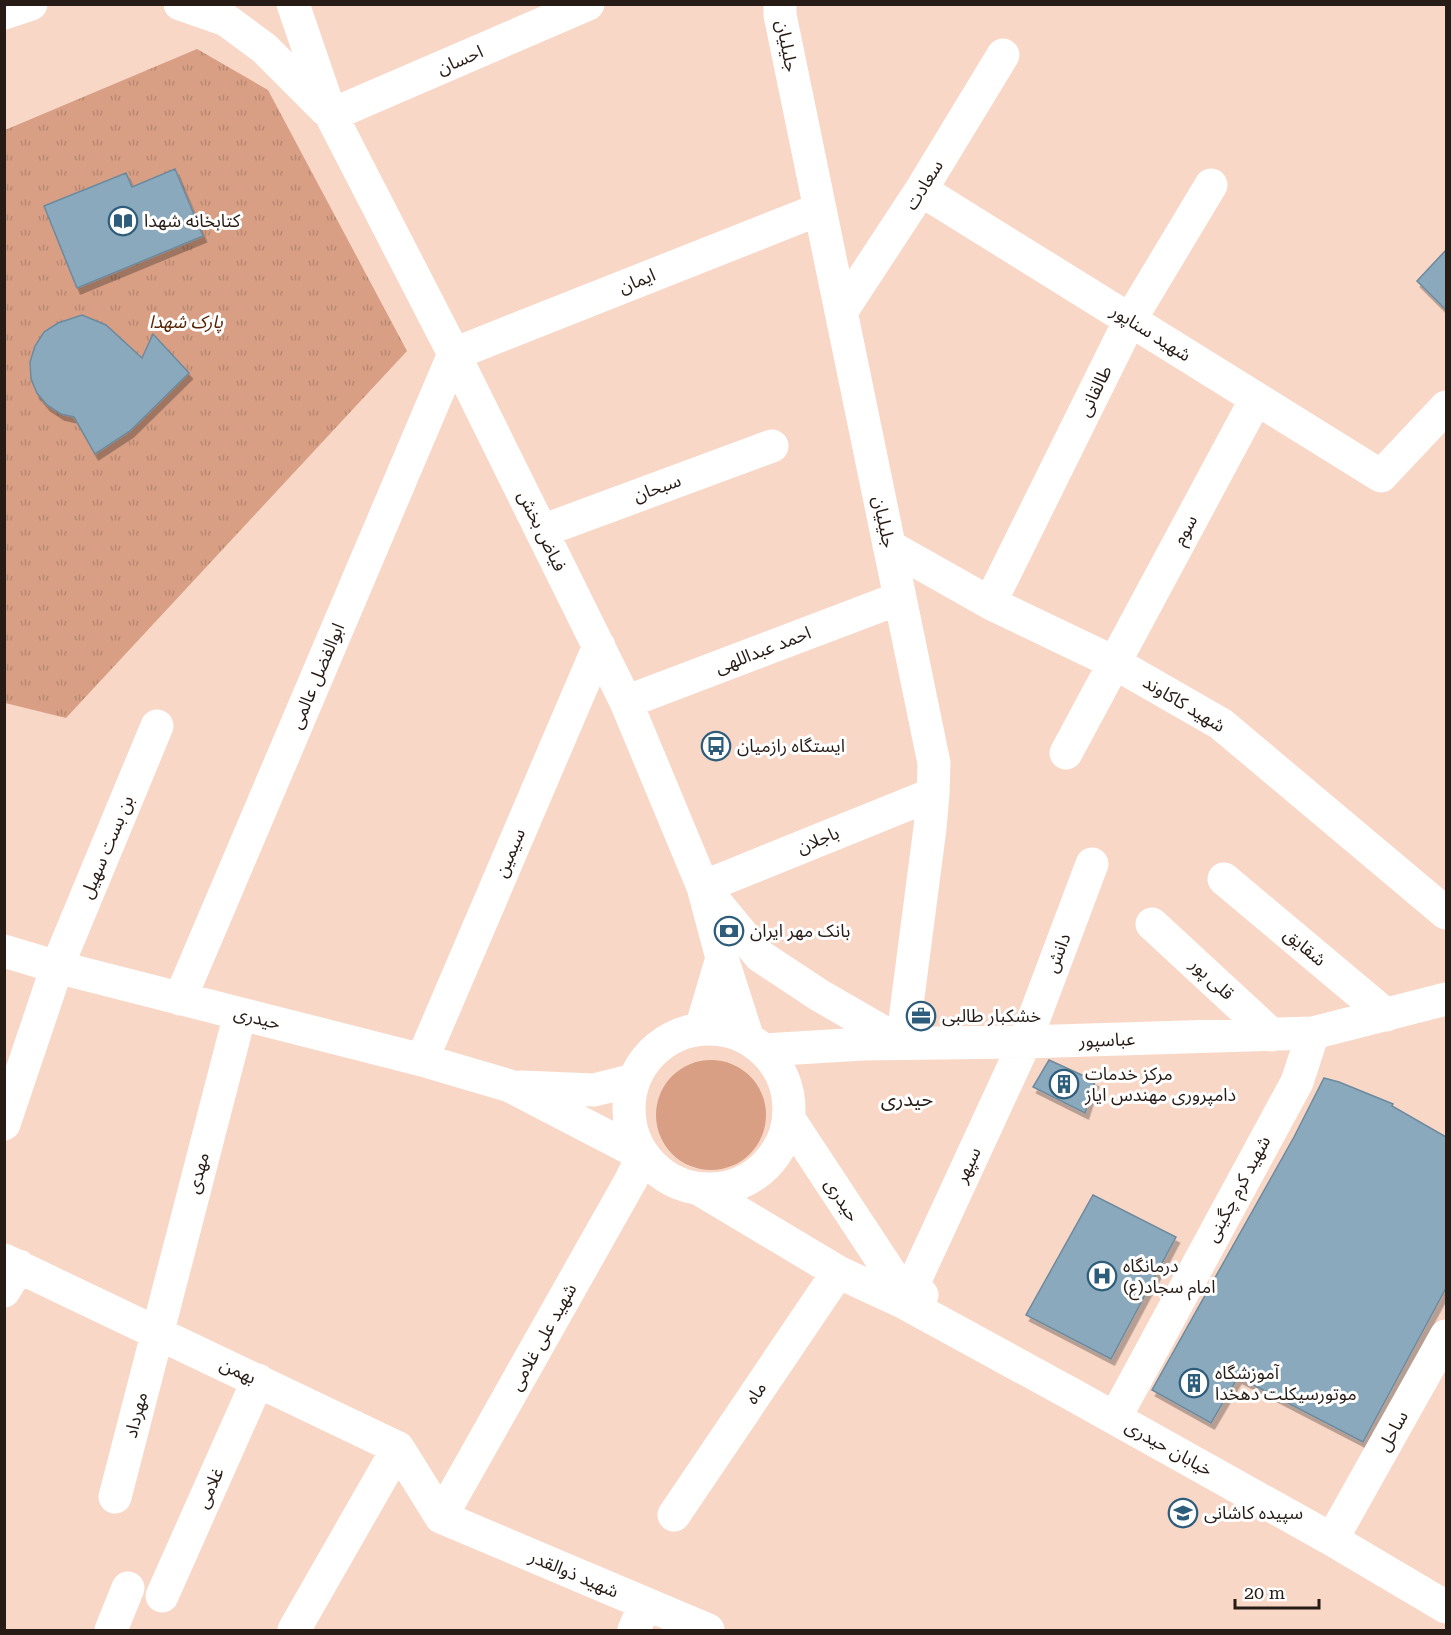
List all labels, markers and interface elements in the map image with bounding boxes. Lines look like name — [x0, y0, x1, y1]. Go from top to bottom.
street label: جلیلیان — [771, 18, 803, 74]
street label: احسان — [434, 41, 486, 79]
street label: سعادت — [900, 156, 947, 214]
library icon: کتابخانه شهدا — [107, 205, 139, 237]
place label: کتابخانه شهدا — [144, 210, 241, 231]
street label: ایمان — [615, 264, 659, 298]
street label: شهید سناپور — [1106, 299, 1195, 366]
park label: پارک شهدا — [149, 311, 224, 334]
street label: طالقانی — [1073, 362, 1117, 420]
street label: سبحان — [630, 469, 684, 507]
street label: فیاض بخش — [513, 487, 571, 575]
street label: جلیلیان — [868, 494, 900, 550]
street label: سوم — [1168, 511, 1205, 550]
street label: ابوالفضل عالمی — [285, 620, 349, 732]
street label: احمد عبداللهی — [712, 622, 814, 678]
street label: شهید کاکاوند — [1139, 671, 1229, 736]
bus stop icon: ایستگاه رازمیان — [700, 730, 732, 762]
place label: ایستگاه رازمیان — [737, 735, 845, 757]
street label: بن بست سهیل — [75, 792, 139, 902]
street label: باجلان — [794, 822, 842, 858]
street label: سیمین — [490, 825, 530, 881]
bank icon: بانک مهر ایران — [713, 915, 745, 947]
place label: بانک مهر ایران — [750, 920, 850, 942]
street label: شقایق — [1279, 923, 1331, 971]
street label: دانش — [1040, 930, 1076, 976]
street label: قلی پور — [1185, 953, 1238, 1005]
office icon: خشکبار طالبی — [905, 1000, 937, 1032]
street label: حیدری — [231, 1002, 283, 1034]
place label: خشکبار طالبی — [942, 1005, 1041, 1027]
street label: عباسپور — [1077, 1028, 1136, 1052]
place label: مرکز خدمات دامپروری مهندس ایاز — [1084, 1063, 1236, 1106]
building icon: مرکز خدمات دامپروری مهندس ایاز — [1048, 1068, 1080, 1100]
district label: حیدری — [881, 1087, 933, 1111]
street label: شهید کرم چگینی — [1201, 1132, 1278, 1247]
street label: سپهر — [950, 1144, 986, 1187]
street label: مهدی — [182, 1150, 214, 1196]
street label: حیدری — [820, 1174, 864, 1226]
place label: درمانگاه امام سجاد(ع) — [1123, 1255, 1216, 1301]
hospital icon: درمانگاه امام سجاد(ع) — [1086, 1260, 1118, 1292]
street label: شهید علی غلامی — [505, 1280, 581, 1394]
street label: بهمن — [216, 1353, 260, 1389]
place label: آموزشگاه موتورسیکلت دهخدا — [1215, 1362, 1357, 1405]
building icon: آموزشگاه موتورسیکلت دهخدا — [1178, 1367, 1210, 1399]
street label: ماه — [741, 1378, 770, 1408]
street label: مهرداد — [120, 1390, 152, 1440]
street label: ساحل — [1373, 1407, 1413, 1455]
street label: خیابان حیدری — [1121, 1415, 1217, 1481]
street label: غلامی — [191, 1464, 229, 1512]
school or university icon: سپیده کاشانی — [1167, 1497, 1199, 1529]
place label: سپیده کاشانی — [1204, 1502, 1303, 1524]
street label: شهید ذوالقدر — [525, 1545, 622, 1603]
scale bar — [1235, 1572, 1319, 1610]
text: 20 m — [1244, 1582, 1285, 1603]

